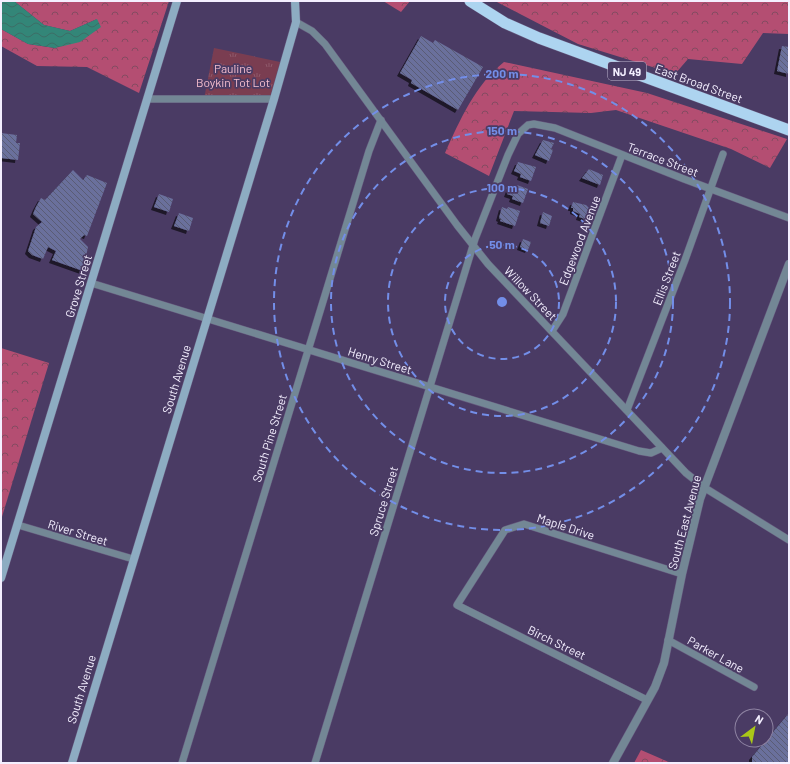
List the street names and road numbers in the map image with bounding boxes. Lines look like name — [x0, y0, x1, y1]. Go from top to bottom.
street label: East Broad Street — [653, 61, 745, 105]
road number: NJ 49 — [608, 62, 646, 80]
street label: Terrace Street — [625, 139, 701, 179]
street label: Edgewood Avenue — [555, 193, 603, 287]
street label: Ellis Street — [649, 249, 683, 307]
street label: Grove Street — [62, 253, 94, 319]
street label: Willow Street — [502, 263, 560, 323]
street label: South Avenue — [159, 343, 193, 415]
street label: Henry Street — [346, 344, 414, 376]
street label: South Pine Street — [249, 392, 289, 484]
street label: Spruce Street — [366, 464, 400, 538]
street label: South East Avenue — [665, 473, 703, 571]
street label: Maple Drive — [535, 510, 597, 542]
street label: River Street — [46, 516, 110, 548]
street label: Birch Street — [526, 622, 588, 662]
street label: Parker Lane — [685, 633, 747, 675]
street label: South Avenue — [64, 653, 98, 725]

